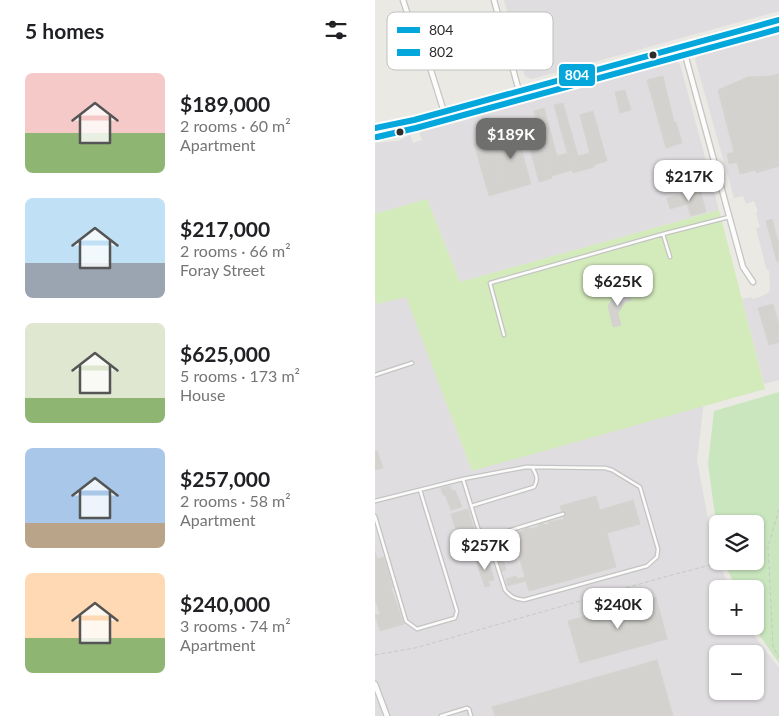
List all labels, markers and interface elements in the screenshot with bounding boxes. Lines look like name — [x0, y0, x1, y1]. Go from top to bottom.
legend — [387, 12, 553, 70]
icon: filters — [322, 16, 350, 44]
text: 5 homes — [25, 18, 104, 43]
text: 804 — [429, 21, 453, 38]
text: 802 — [429, 43, 453, 60]
unlabelled marker — [648, 50, 658, 60]
line badge: 804 — [558, 63, 596, 87]
text: 804 — [565, 66, 589, 83]
text: $189,000 — [180, 91, 270, 116]
icon: home — [65, 93, 125, 153]
text: 2 rooms · 60 m² — [180, 116, 291, 135]
pin: $189K — [476, 118, 546, 160]
text: $189K — [487, 124, 535, 143]
unlabelled marker — [395, 127, 405, 137]
text: Apartment — [180, 135, 255, 154]
pin: $217K — [654, 160, 724, 202]
text: $217K — [665, 166, 713, 185]
text: $217,000 — [180, 216, 270, 241]
icon: home — [65, 218, 125, 278]
text: 2 rooms · 66 m² — [180, 241, 291, 260]
text: Foray Street — [180, 260, 265, 279]
pin: $625K — [583, 264, 653, 307]
text: $625K — [594, 271, 642, 290]
text: $625,000 — [180, 341, 270, 366]
icon: home — [65, 343, 125, 403]
text: 5 rooms · 173 m² — [180, 366, 300, 385]
text: House — [180, 385, 225, 404]
text: $257,000 — [180, 466, 270, 491]
icon: home — [65, 468, 125, 528]
text: 2 rooms · 58 m² — [180, 491, 291, 510]
text: Apartment — [180, 510, 255, 529]
map controls — [709, 515, 764, 700]
button: layers — [709, 515, 764, 570]
pin: $257K — [450, 528, 520, 571]
text: $257K — [461, 535, 509, 554]
button: + — [709, 580, 764, 635]
pin: $240K — [583, 588, 653, 630]
text: $240,000 — [180, 591, 270, 616]
icon: home — [65, 593, 125, 653]
text: $240K — [594, 594, 642, 613]
text: 3 rooms · 74 m² — [180, 616, 291, 635]
text: Apartment — [180, 635, 255, 654]
button: − — [709, 645, 764, 700]

